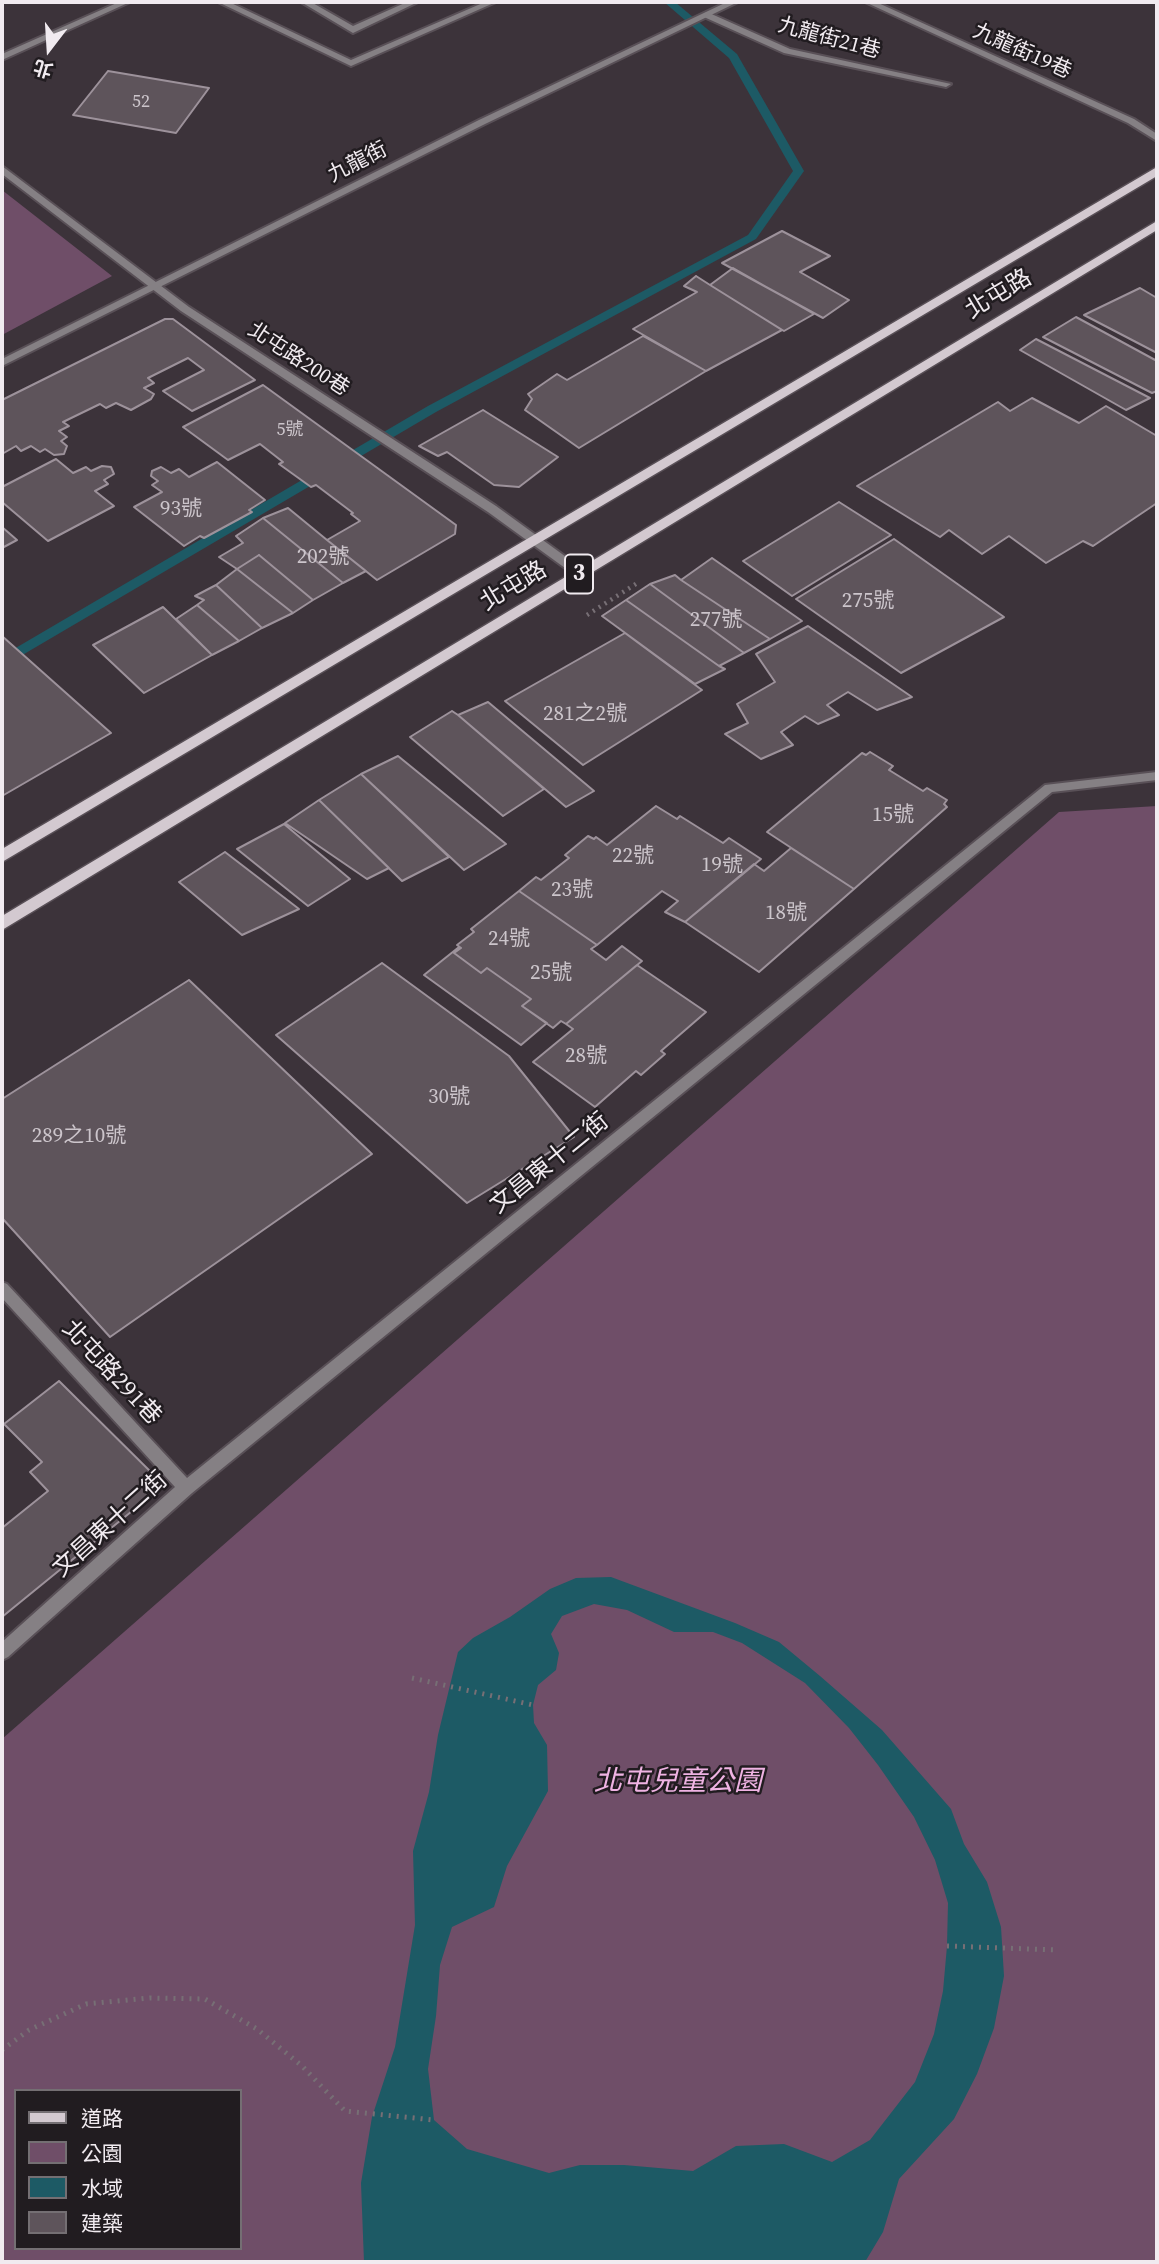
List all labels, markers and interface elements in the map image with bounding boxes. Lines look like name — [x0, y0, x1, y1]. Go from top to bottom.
street label: 九龍街21巷 — [775, 13, 883, 65]
north arrow — [14, 14, 84, 84]
street label: 九龍街19巷 — [969, 19, 1075, 85]
text: 北 — [30, 54, 56, 84]
house number: 52 — [132, 91, 150, 113]
street label: 九龍街 — [324, 137, 392, 189]
street label: 北屯路 — [961, 264, 1037, 326]
street label: 北屯路200巷 — [243, 318, 353, 402]
house number: 5號 — [277, 419, 303, 441]
house number: 93號 — [160, 497, 202, 523]
house number: 202號 — [297, 545, 349, 571]
road number: 3 — [565, 554, 593, 594]
street label: 北屯路 — [476, 556, 552, 618]
house number: 275號 — [842, 589, 894, 615]
house number: 277號 — [690, 608, 742, 634]
house number: 281之2號 — [543, 702, 627, 728]
house number: 15號 — [872, 803, 914, 829]
house number: 22號 — [612, 844, 654, 870]
house number: 19號 — [701, 853, 743, 879]
house number: 23號 — [551, 878, 593, 904]
house number: 18號 — [765, 901, 807, 927]
house number: 24號 — [488, 927, 530, 953]
house number: 25號 — [530, 961, 572, 987]
house number: 28號 — [565, 1044, 607, 1070]
house number: 30號 — [428, 1085, 470, 1111]
street label: 文昌東十二街 — [485, 1107, 615, 1221]
house number: 289之10號 — [32, 1124, 126, 1150]
street label: 北屯路291巷 — [55, 1315, 167, 1431]
street label: 文昌東十二街 — [48, 1466, 174, 1584]
park label: 北屯兒童公園 — [594, 1766, 762, 1800]
legend — [14, 2089, 242, 2250]
text: 道路 — [81, 2104, 123, 2133]
text: 公園 — [81, 2139, 123, 2168]
text: 水域 — [81, 2174, 123, 2203]
text: 建築 — [81, 2209, 123, 2238]

